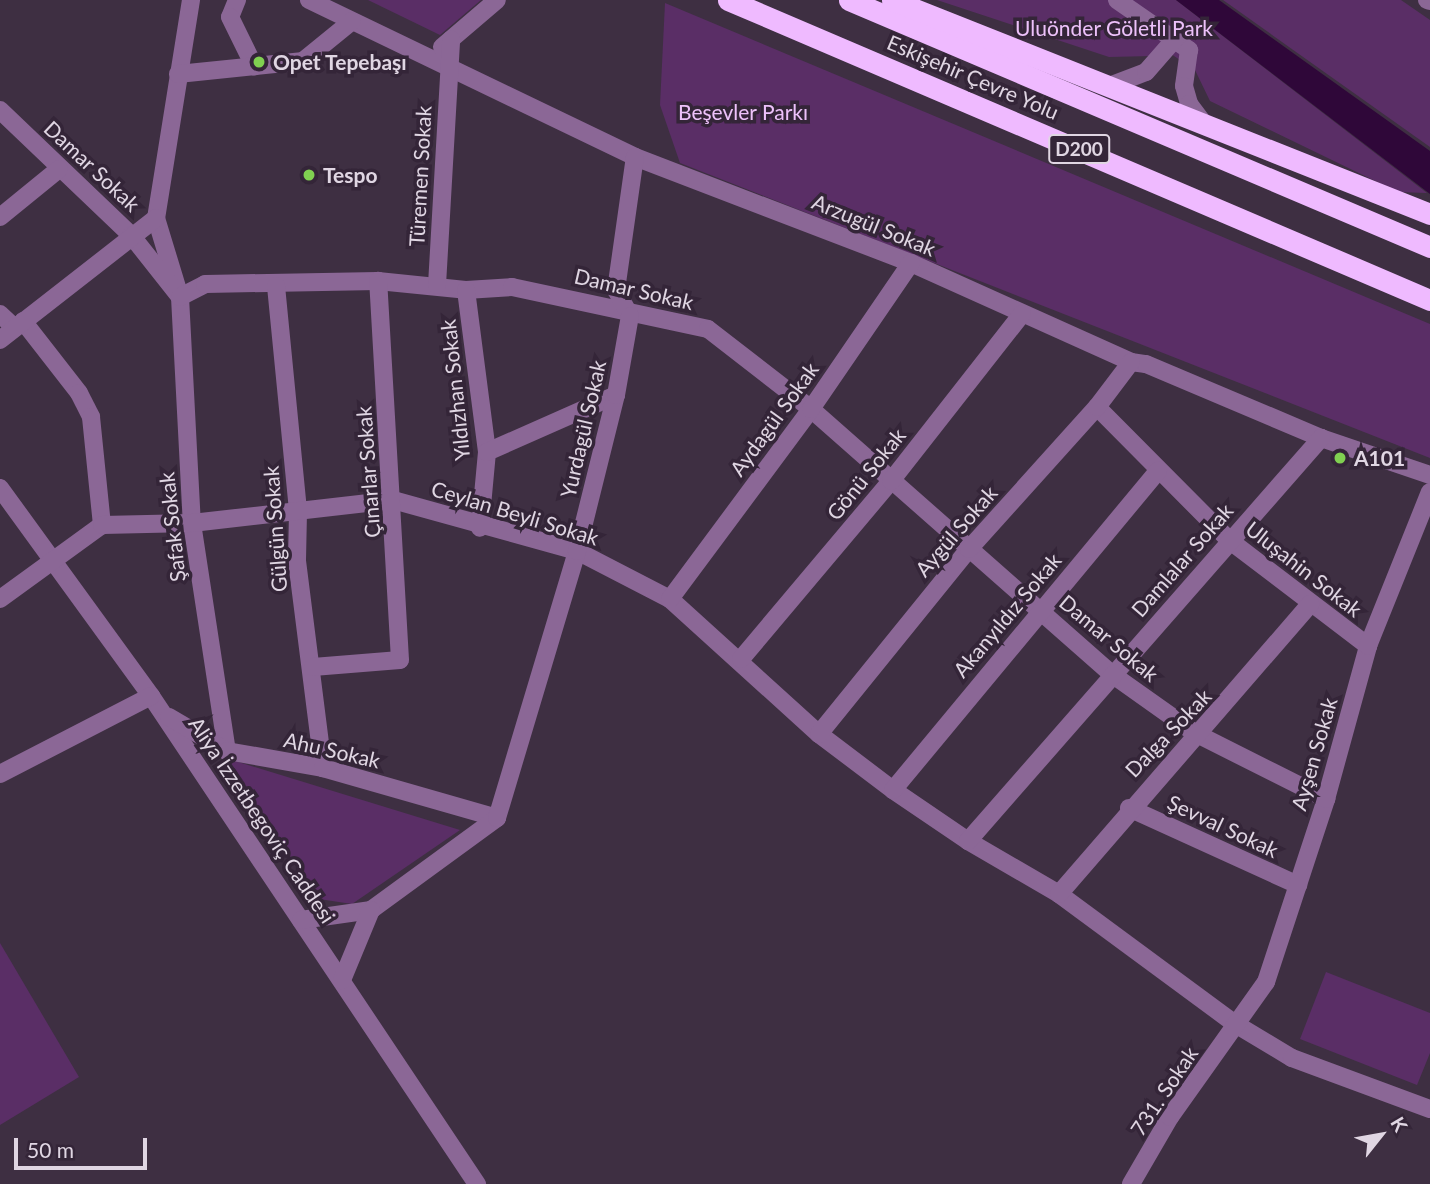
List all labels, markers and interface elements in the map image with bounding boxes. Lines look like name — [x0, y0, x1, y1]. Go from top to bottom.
park label: Uluönder Göletli Park — [1015, 15, 1213, 41]
street label: Eskişehir Çevre Yolu — [883, 29, 1063, 125]
place label: Opet Tepebaşı — [273, 49, 407, 75]
marker: Opet Tepebaşı — [251, 54, 267, 70]
park label: Beşevler Parkı — [678, 99, 808, 125]
street label: Türemen Sokak — [404, 105, 436, 247]
street label: Damar Sokak — [39, 115, 145, 217]
road number: D200 — [1048, 134, 1110, 164]
place label: Tespo — [323, 162, 378, 188]
marker: Tespo — [301, 167, 317, 183]
street label: Arzugül Sokak — [809, 189, 939, 261]
street label: Damar Sokak — [572, 263, 696, 315]
street label: Yıldızhan Sokak — [435, 318, 475, 462]
street label: Aydagül Sokak — [724, 357, 824, 481]
street label: Yurdagül Sokak — [555, 358, 611, 500]
street label: Çınarlar Sokak — [351, 405, 385, 539]
street label: Gönü Sokak — [821, 423, 911, 525]
place label: A101 — [1354, 445, 1405, 471]
marker: A101 — [1332, 450, 1348, 466]
street label: Gülgün Sokak — [258, 465, 292, 593]
street label: Şafak Sokak — [154, 471, 190, 583]
street label: Ceylan Beyli Sokak — [428, 476, 602, 550]
street label: Aygül Sokak — [910, 481, 1002, 581]
street label: Damlalar Sokak — [1126, 498, 1238, 622]
street label: Uluşahin Sokak — [1241, 516, 1367, 622]
street label: Akanyıldız Sokak — [948, 548, 1066, 682]
street label: Damar Sokak — [1054, 589, 1164, 687]
street label: Dalga Sokak — [1120, 684, 1216, 782]
street label: Ayşen Sokak — [1286, 695, 1342, 813]
street label: Aliya İzzetbegoviç Caddesi — [184, 712, 340, 928]
street label: Ahu Sokak — [281, 727, 383, 773]
street label: Şevval Sokak — [1164, 789, 1282, 863]
street label: 731. Sokak — [1125, 1042, 1203, 1140]
north arrow — [1346, 1100, 1416, 1170]
text: K — [1386, 1112, 1413, 1135]
scale bar — [18, 1124, 150, 1168]
text: 50 m — [27, 1137, 74, 1162]

